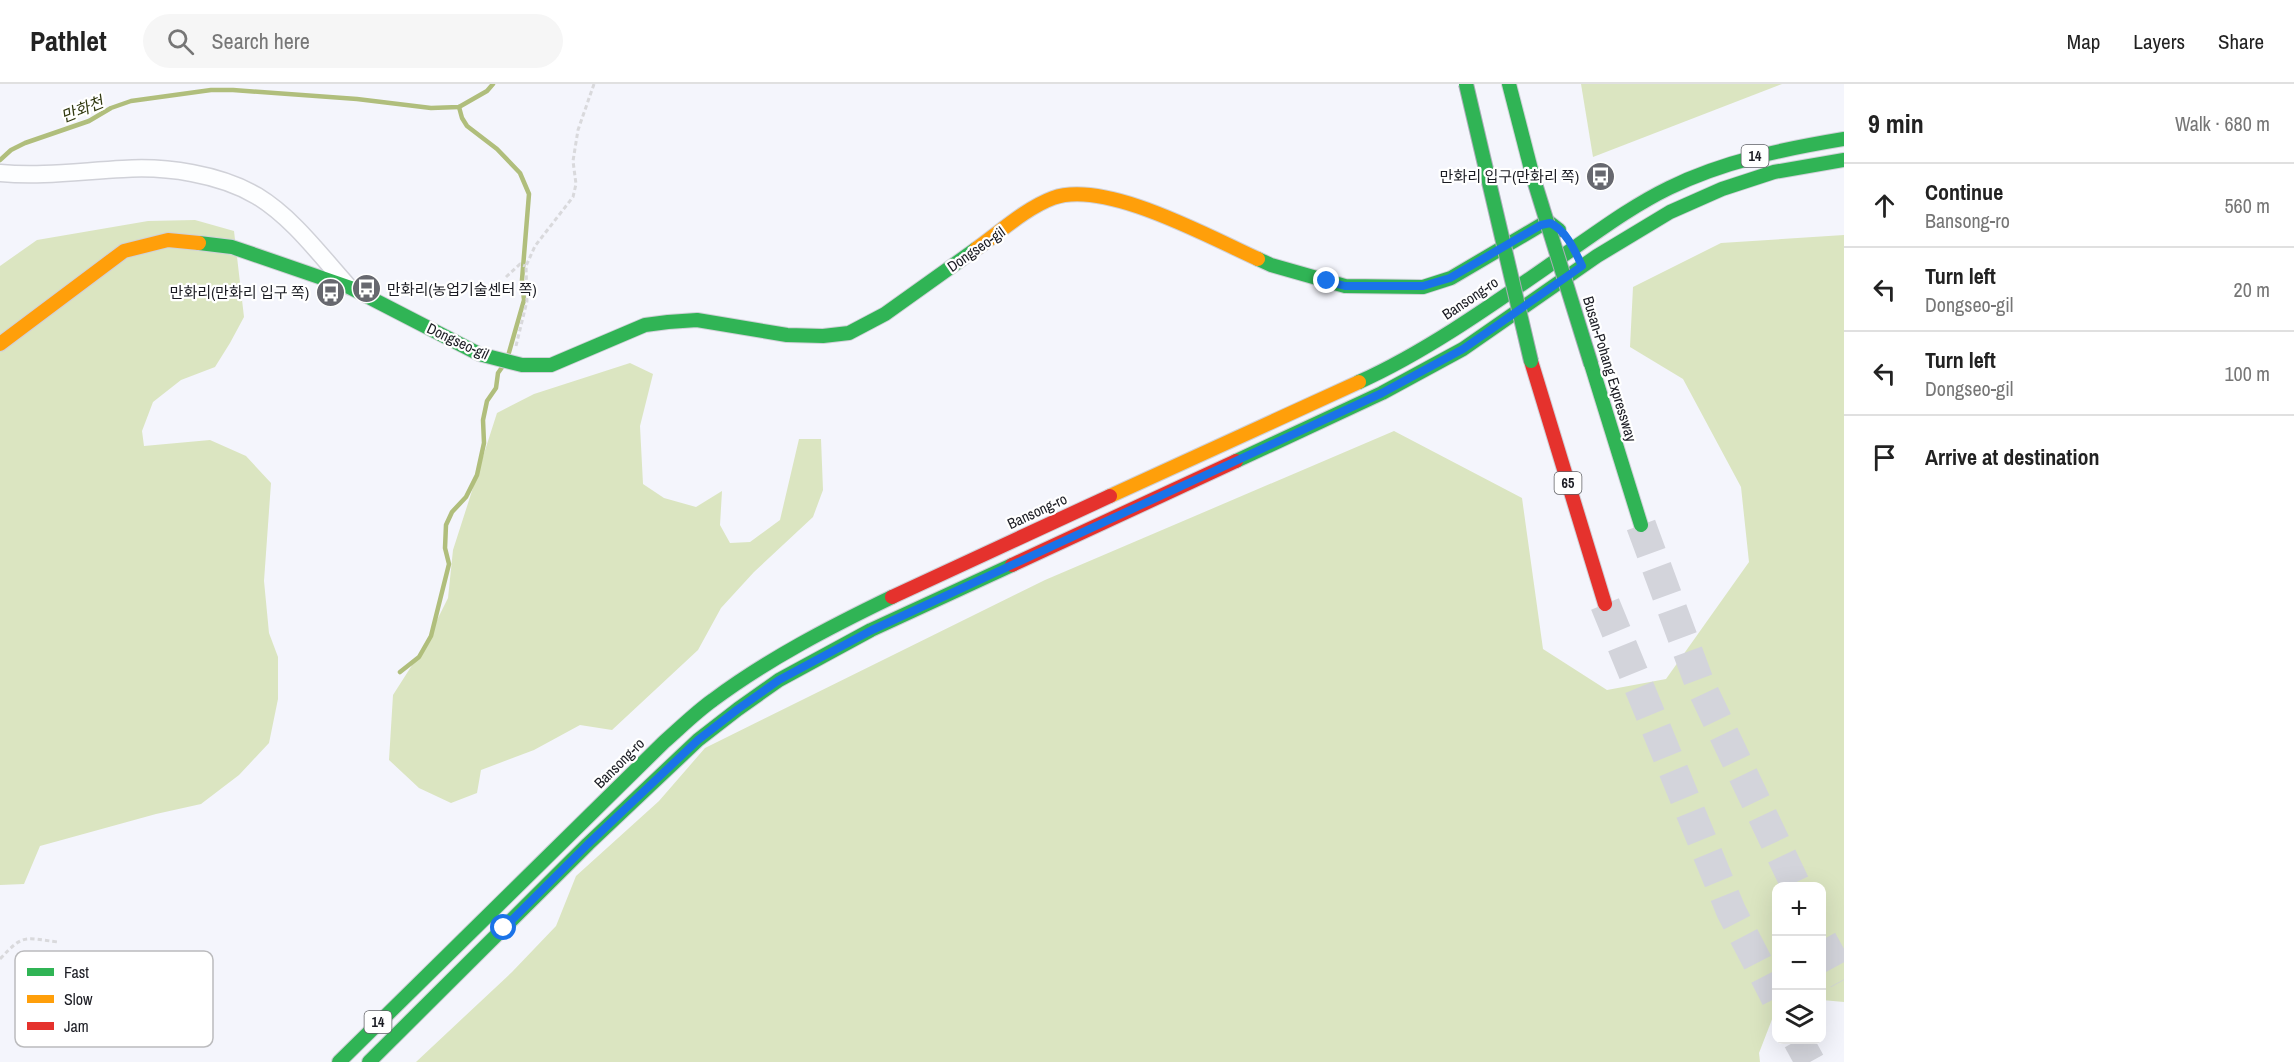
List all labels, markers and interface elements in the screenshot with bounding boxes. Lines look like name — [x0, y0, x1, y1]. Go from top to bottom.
search box — [143, 14, 563, 68]
text: Pathlet — [30, 22, 107, 60]
icon: search — [164, 25, 197, 58]
text: Search here — [212, 26, 310, 56]
text: Map — [2067, 27, 2100, 56]
text: Layers — [2133, 27, 2185, 56]
text: Share — [2218, 27, 2264, 56]
water label: 만화천 — [57, 90, 109, 127]
text: 9 min — [1868, 106, 1924, 141]
text: Walk · 680 m — [2175, 110, 2270, 137]
road number: 14 — [1742, 145, 1768, 167]
bus stop icon: 만화리 입구(만화리 쪽) — [1584, 160, 1616, 192]
place label: 만화리 입구(만화리 쪽) — [1440, 166, 1579, 187]
text: Continue — [1925, 177, 2003, 207]
icon: ahead — [1868, 189, 1901, 222]
text: 560 m — [2224, 192, 2270, 219]
text: Bansong-ro — [1925, 207, 2010, 234]
street label: Dongseo-gil — [943, 221, 1009, 277]
text: Turn left — [1925, 261, 1996, 291]
route end — [1313, 267, 1339, 293]
street label: Bansong-ro — [1438, 271, 1502, 324]
bus stop icon: 만화리(농업기술센터 쪽) — [350, 273, 382, 305]
icon: left — [1868, 273, 1901, 306]
bus stop icon: 만화리(만화리 입구 쪽) — [314, 276, 346, 308]
text: 20 m — [2234, 276, 2270, 303]
place label: 만화리(농업기술센터 쪽) — [387, 279, 537, 300]
place label: 만화리(만화리 입구 쪽) — [170, 282, 309, 303]
text: Dongseo-gil — [1925, 291, 2013, 318]
street label: Busan-Pohang Expressway — [1578, 294, 1642, 445]
street label: Dongseo-gil — [424, 317, 492, 365]
text: Turn left — [1925, 345, 1996, 375]
icon: left — [1868, 357, 1901, 390]
text: 100 m — [2224, 360, 2270, 387]
text: Dongseo-gil — [1925, 375, 2013, 402]
icon: arrive — [1868, 441, 1901, 474]
text: Arrive at destination — [1925, 442, 2099, 472]
road number: 65 — [1554, 472, 1582, 494]
street label: Bansong-ro — [1004, 488, 1070, 534]
street label: Bansong-ro — [589, 733, 649, 793]
map controls — [1772, 882, 1826, 1044]
button: + — [1772, 882, 1826, 936]
route start — [490, 914, 516, 940]
button: − — [1772, 936, 1826, 990]
legend — [15, 951, 213, 1047]
text: Fast — [64, 961, 89, 983]
text: Slow — [64, 988, 93, 1010]
button: layers — [1772, 990, 1826, 1044]
road number: 14 — [364, 1011, 392, 1033]
text: Jam — [64, 1015, 89, 1037]

